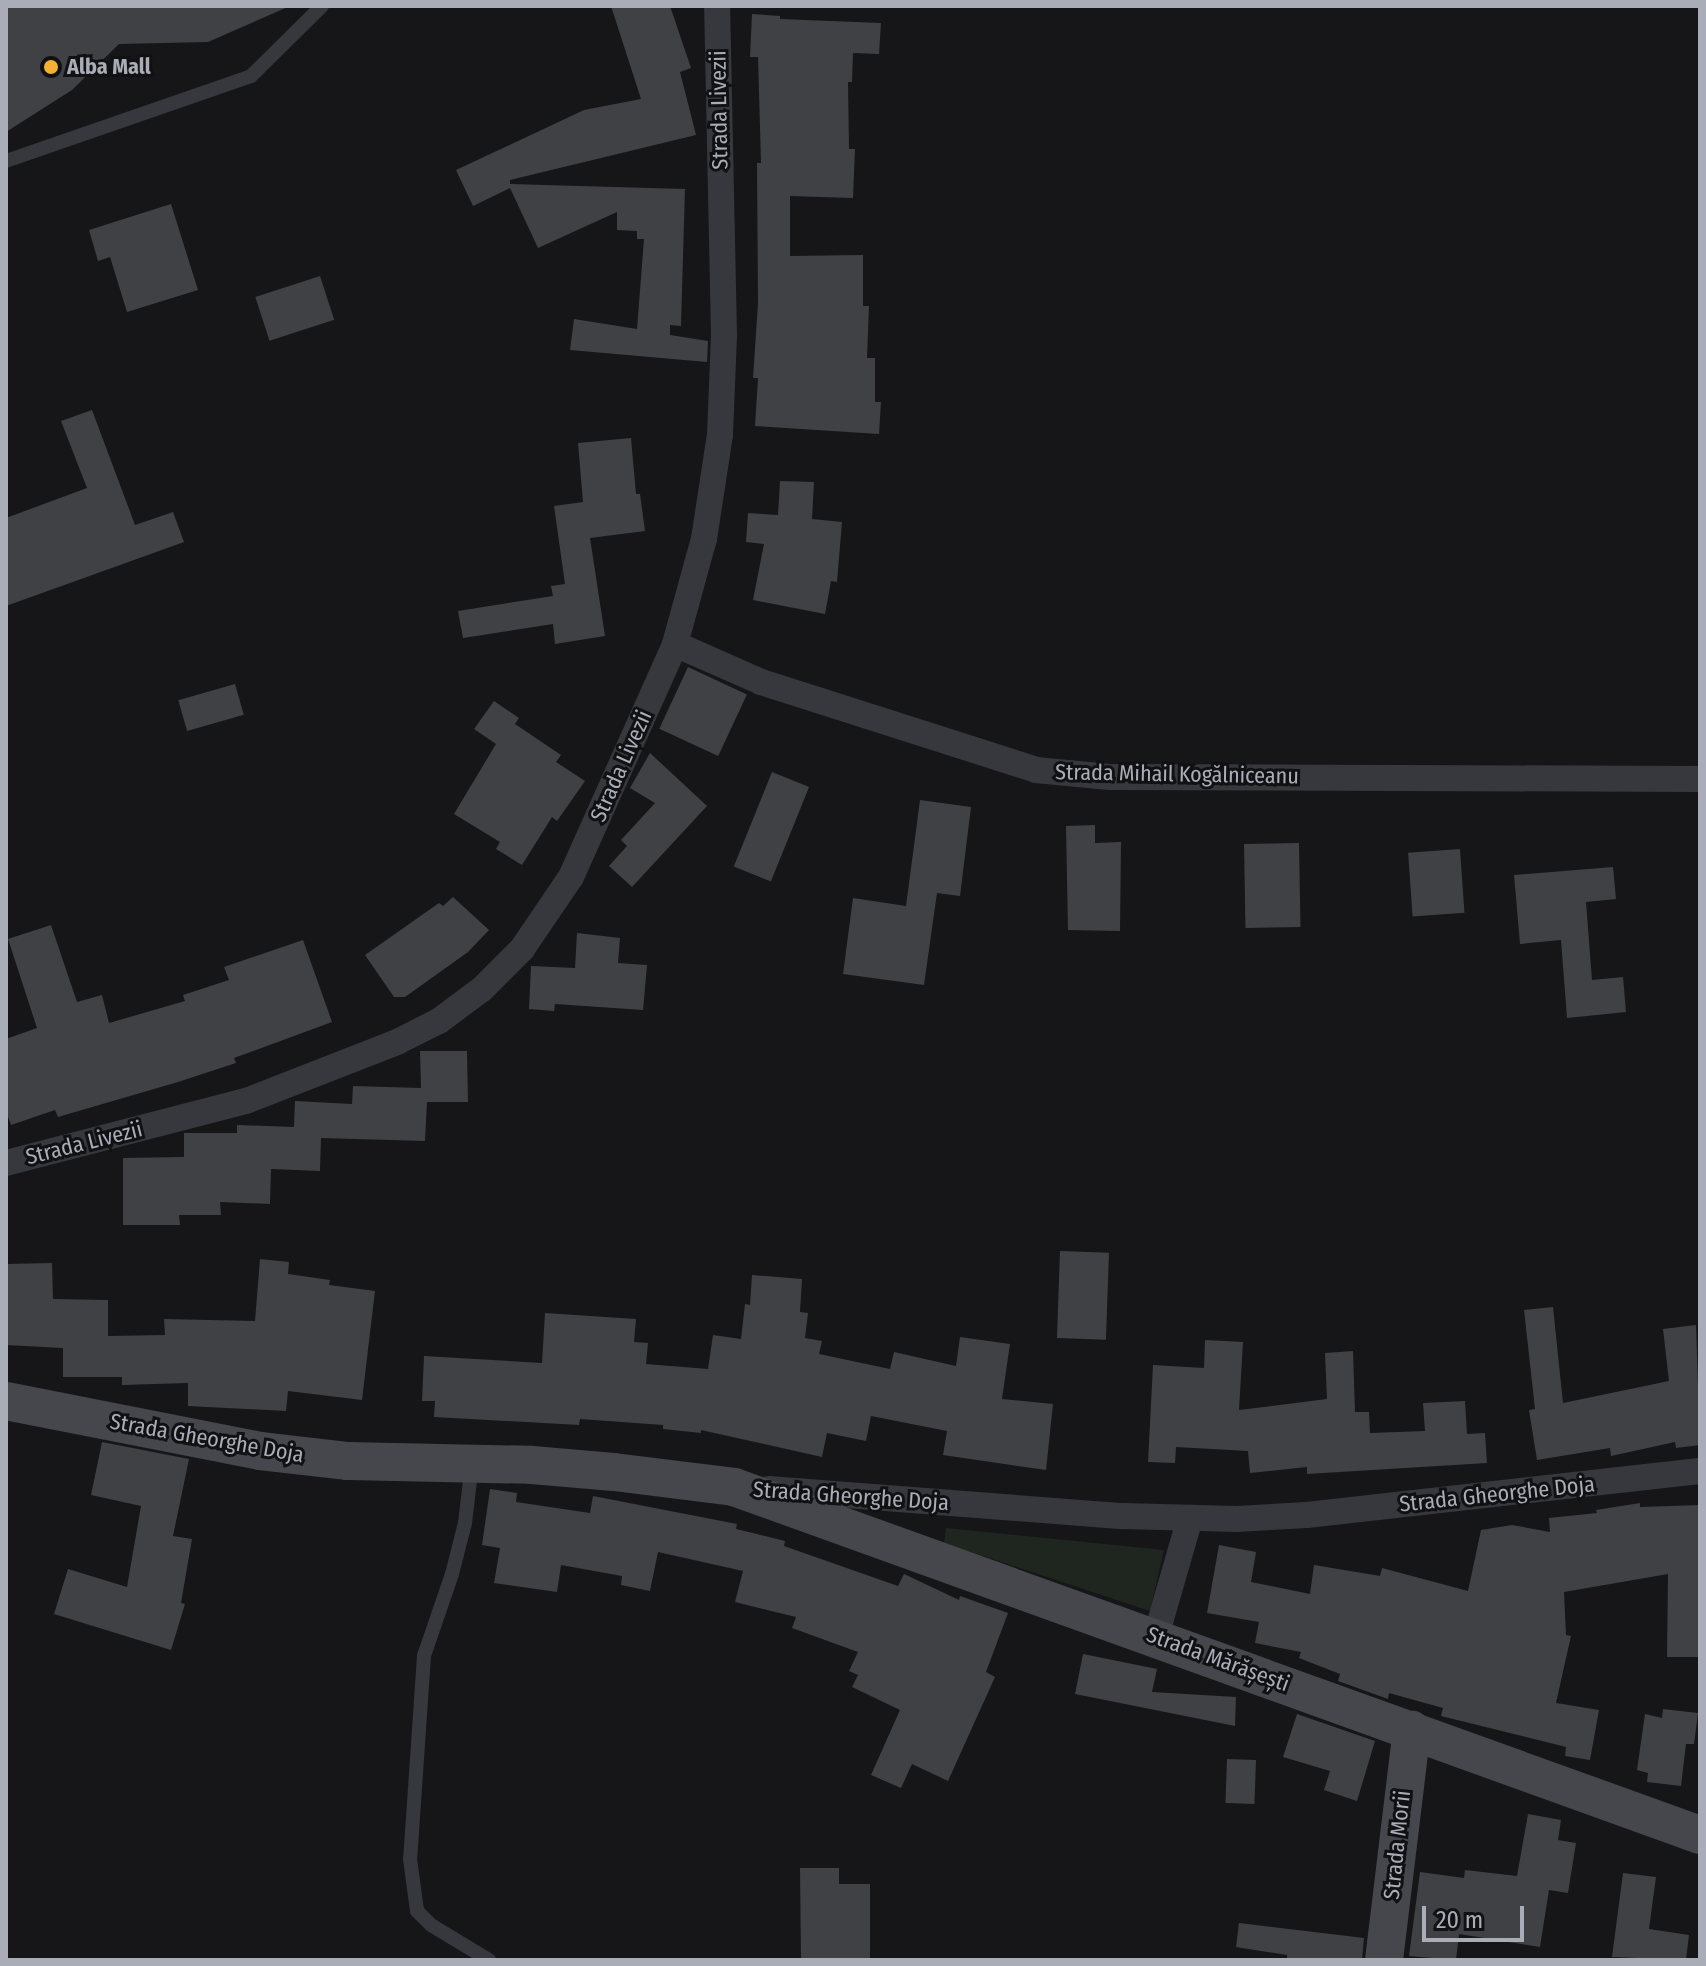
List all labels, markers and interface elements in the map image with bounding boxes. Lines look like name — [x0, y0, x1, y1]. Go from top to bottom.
street label: Strada Livezii — [705, 50, 733, 170]
place label: Alba Mall — [67, 54, 151, 80]
marker: Alba Mall — [42, 58, 60, 76]
street label: Strada Livezii — [585, 706, 657, 826]
street label: Strada Mihail Kogălniceanu — [1055, 759, 1299, 789]
street label: Strada Livezii — [23, 1116, 145, 1170]
street label: Strada Gheorghe Doja — [108, 1408, 306, 1468]
street label: Strada Gheorghe Doja — [1398, 1471, 1596, 1517]
street label: Strada Gheorghe Doja — [752, 1476, 950, 1516]
street label: Strada Mărășești — [1143, 1621, 1293, 1697]
street label: Strada Morii — [1378, 1789, 1416, 1901]
scale bar — [1426, 1890, 1528, 1940]
text: 20 m — [1436, 1906, 1483, 1934]

